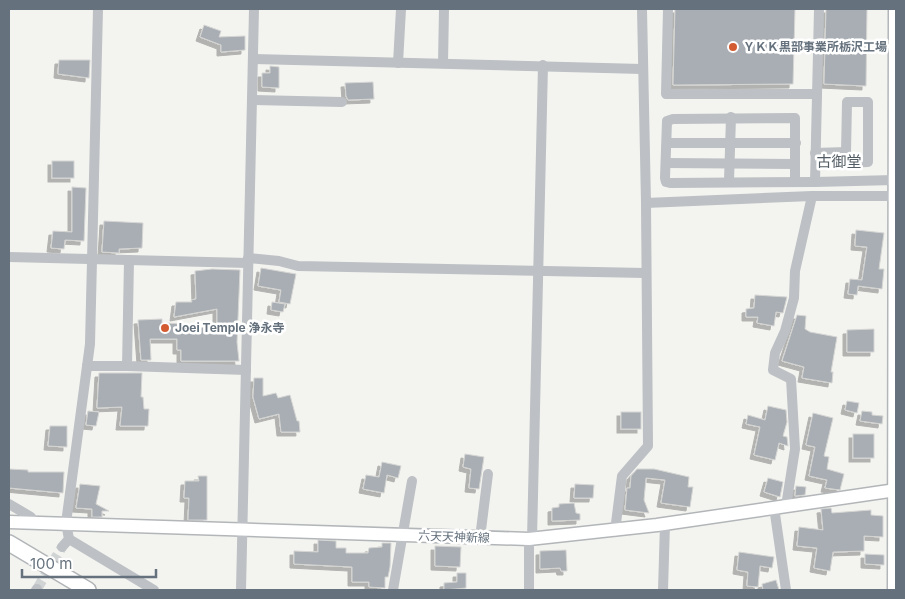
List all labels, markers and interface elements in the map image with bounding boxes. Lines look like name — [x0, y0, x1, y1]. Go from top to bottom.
place label: ＹＫＫ黒部事業所栃沢工場 — [743, 39, 887, 54]
marker: ＹＫＫ黒部事業所栃沢工場 — [727, 41, 739, 53]
district label: 古御堂 — [816, 152, 862, 171]
place label: Joei Temple 浄永寺 — [175, 320, 285, 335]
marker: Joei Temple 浄永寺 — [159, 322, 171, 334]
street label: 六天天神新線 — [418, 528, 490, 545]
scale bar — [22, 546, 156, 578]
text: 100 m — [30, 554, 72, 573]

